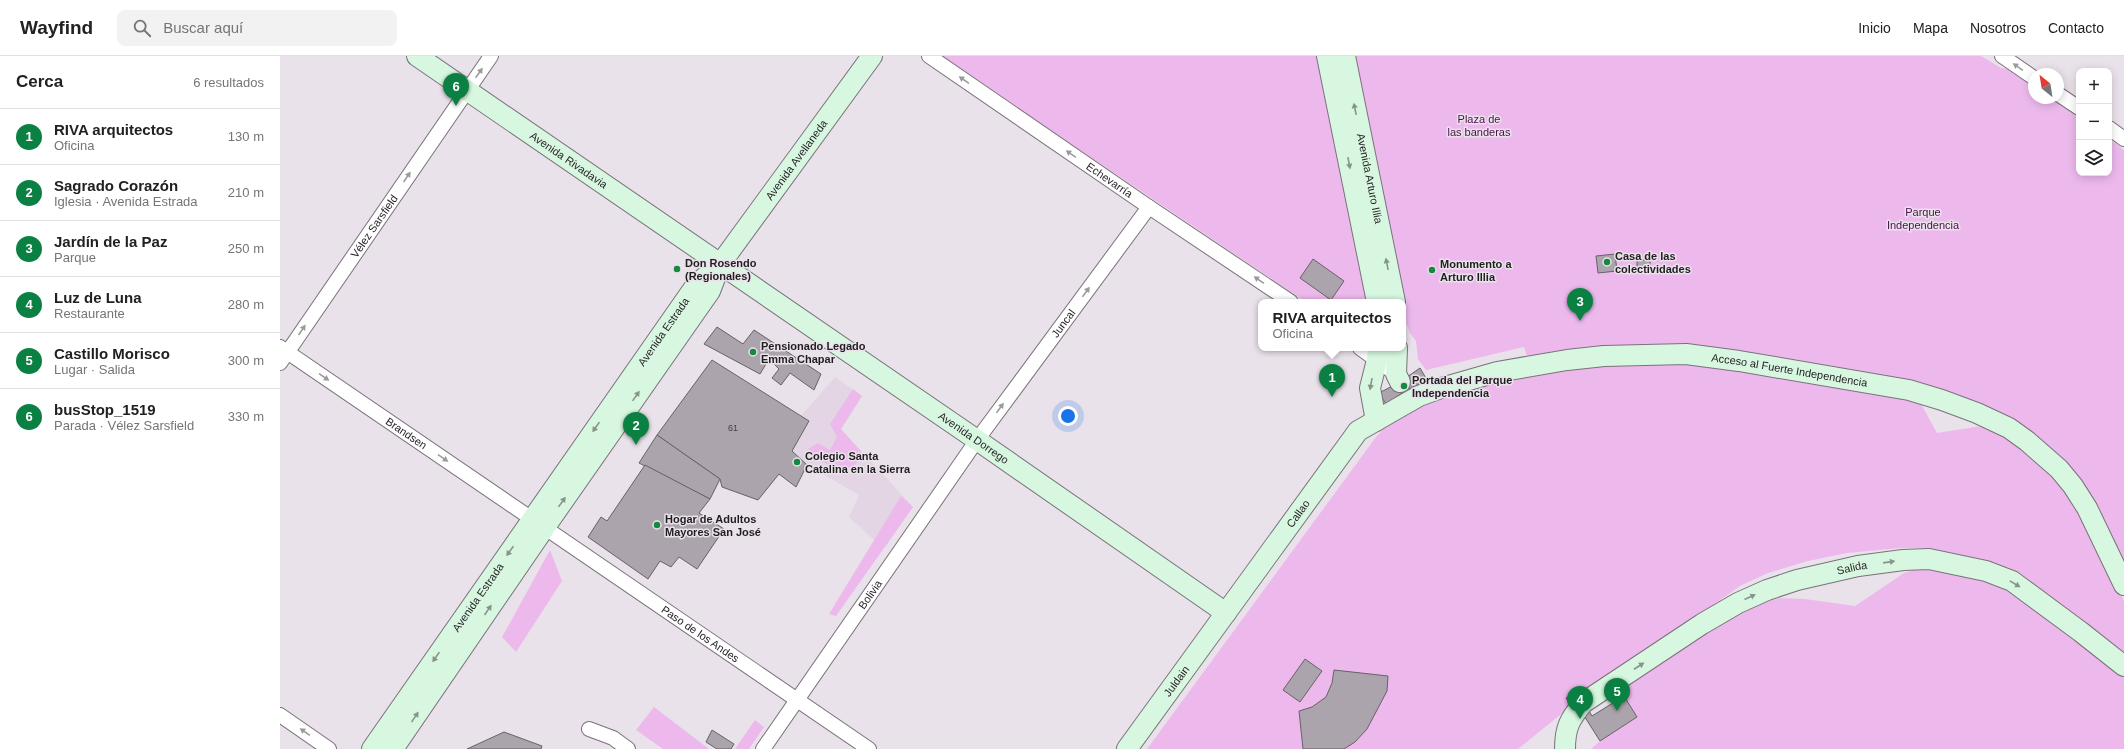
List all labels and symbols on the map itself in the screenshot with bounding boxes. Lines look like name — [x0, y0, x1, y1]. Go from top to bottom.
one-way arrow — [2013, 63, 2023, 71]
one-way arrow — [475, 68, 483, 78]
north arrow — [2028, 68, 2064, 104]
pin: 6 — [443, 73, 469, 106]
one-way arrow — [958, 76, 969, 84]
one-way arrow — [1352, 103, 1358, 115]
park label: Plaza de las banderas — [1448, 113, 1511, 138]
street label: Avenida Avellaneda — [763, 117, 830, 202]
street label: Avenida Rivadavia — [528, 129, 610, 191]
street label: Avenida Arturo Illia — [1355, 132, 1385, 225]
one-way arrow — [1065, 150, 1076, 157]
one-way arrow — [1346, 157, 1352, 169]
street label: Echevarría — [1084, 160, 1136, 200]
one-way arrow — [403, 172, 411, 182]
street label: Vélez Sarsfield — [348, 193, 400, 260]
park label: Parque Independencia — [1887, 206, 1960, 231]
place label: Casa de las colectividades — [1615, 250, 1691, 275]
place label: Don Rosendo (Regionales) — [685, 257, 757, 282]
marker: Casa de las colectividades — [1602, 257, 1612, 267]
one-way arrow — [1384, 258, 1390, 270]
place label: Monumento a Arturo Illia — [1440, 258, 1512, 283]
marker: Don Rosendo (Regionales) — [672, 264, 682, 274]
marker: Monumento a Arturo Illia — [1427, 265, 1437, 275]
one-way arrow — [1253, 276, 1264, 284]
one-way arrow — [1082, 287, 1090, 298]
pin: 3 — [1567, 288, 1593, 321]
street label: Avenida Estrada — [635, 294, 692, 368]
street label: Juncal — [1049, 307, 1077, 340]
one-way arrow — [298, 325, 306, 336]
place label: Pensionado Legado Emma Chapar — [761, 340, 866, 365]
marker: Pensionado Legado Emma Chapar — [748, 347, 758, 357]
street label: Acceso al Fuerte Independencia — [1711, 351, 1869, 389]
pin: 1 — [1319, 364, 1345, 397]
one-way arrow — [319, 373, 329, 381]
place label: Portada del Parque Independencia — [1412, 374, 1512, 399]
one-way arrow — [1368, 378, 1374, 391]
marker: Portada del Parque Independencia — [1399, 381, 1409, 391]
one-way arrow — [632, 391, 640, 401]
one-way arrow — [996, 403, 1004, 414]
your location — [1058, 406, 1078, 426]
street label: Avenida Dorrego — [936, 409, 1011, 466]
pin: 2 — [623, 412, 649, 445]
street label: Brandsen — [384, 415, 429, 451]
one-way arrow — [592, 422, 600, 433]
house number: 61 — [728, 423, 738, 433]
place label: Colegio Santa Catalina en la Sierra — [805, 450, 911, 475]
one-way arrow — [437, 454, 449, 461]
marker: Colegio Santa Catalina en la Sierra — [792, 457, 802, 467]
one-way arrow — [558, 497, 566, 508]
street label: Callao — [1284, 497, 1312, 530]
place label: Hogar de Adultos Mayores San José — [665, 513, 761, 538]
marker: Hogar de Adultos Mayores San José — [652, 520, 662, 530]
one-way arrow — [506, 545, 514, 556]
street label: Salida — [1836, 559, 1869, 577]
one-way arrow — [1883, 559, 1895, 565]
street label: Avenida Estrada — [450, 560, 506, 634]
street label: Bolivia — [856, 577, 885, 611]
one-way arrow — [2009, 580, 2021, 587]
one-way arrow — [1744, 594, 1756, 601]
street label: Paso de los Andes — [659, 603, 742, 665]
one-way arrow — [484, 604, 492, 615]
one-way arrow — [432, 652, 440, 663]
one-way arrow — [1634, 662, 1645, 669]
street label: Juldain — [1161, 663, 1191, 699]
pin: 5 — [1604, 678, 1630, 711]
pin: 4 — [1567, 686, 1593, 719]
one-way arrow — [411, 712, 419, 722]
one-way arrow — [299, 728, 310, 736]

